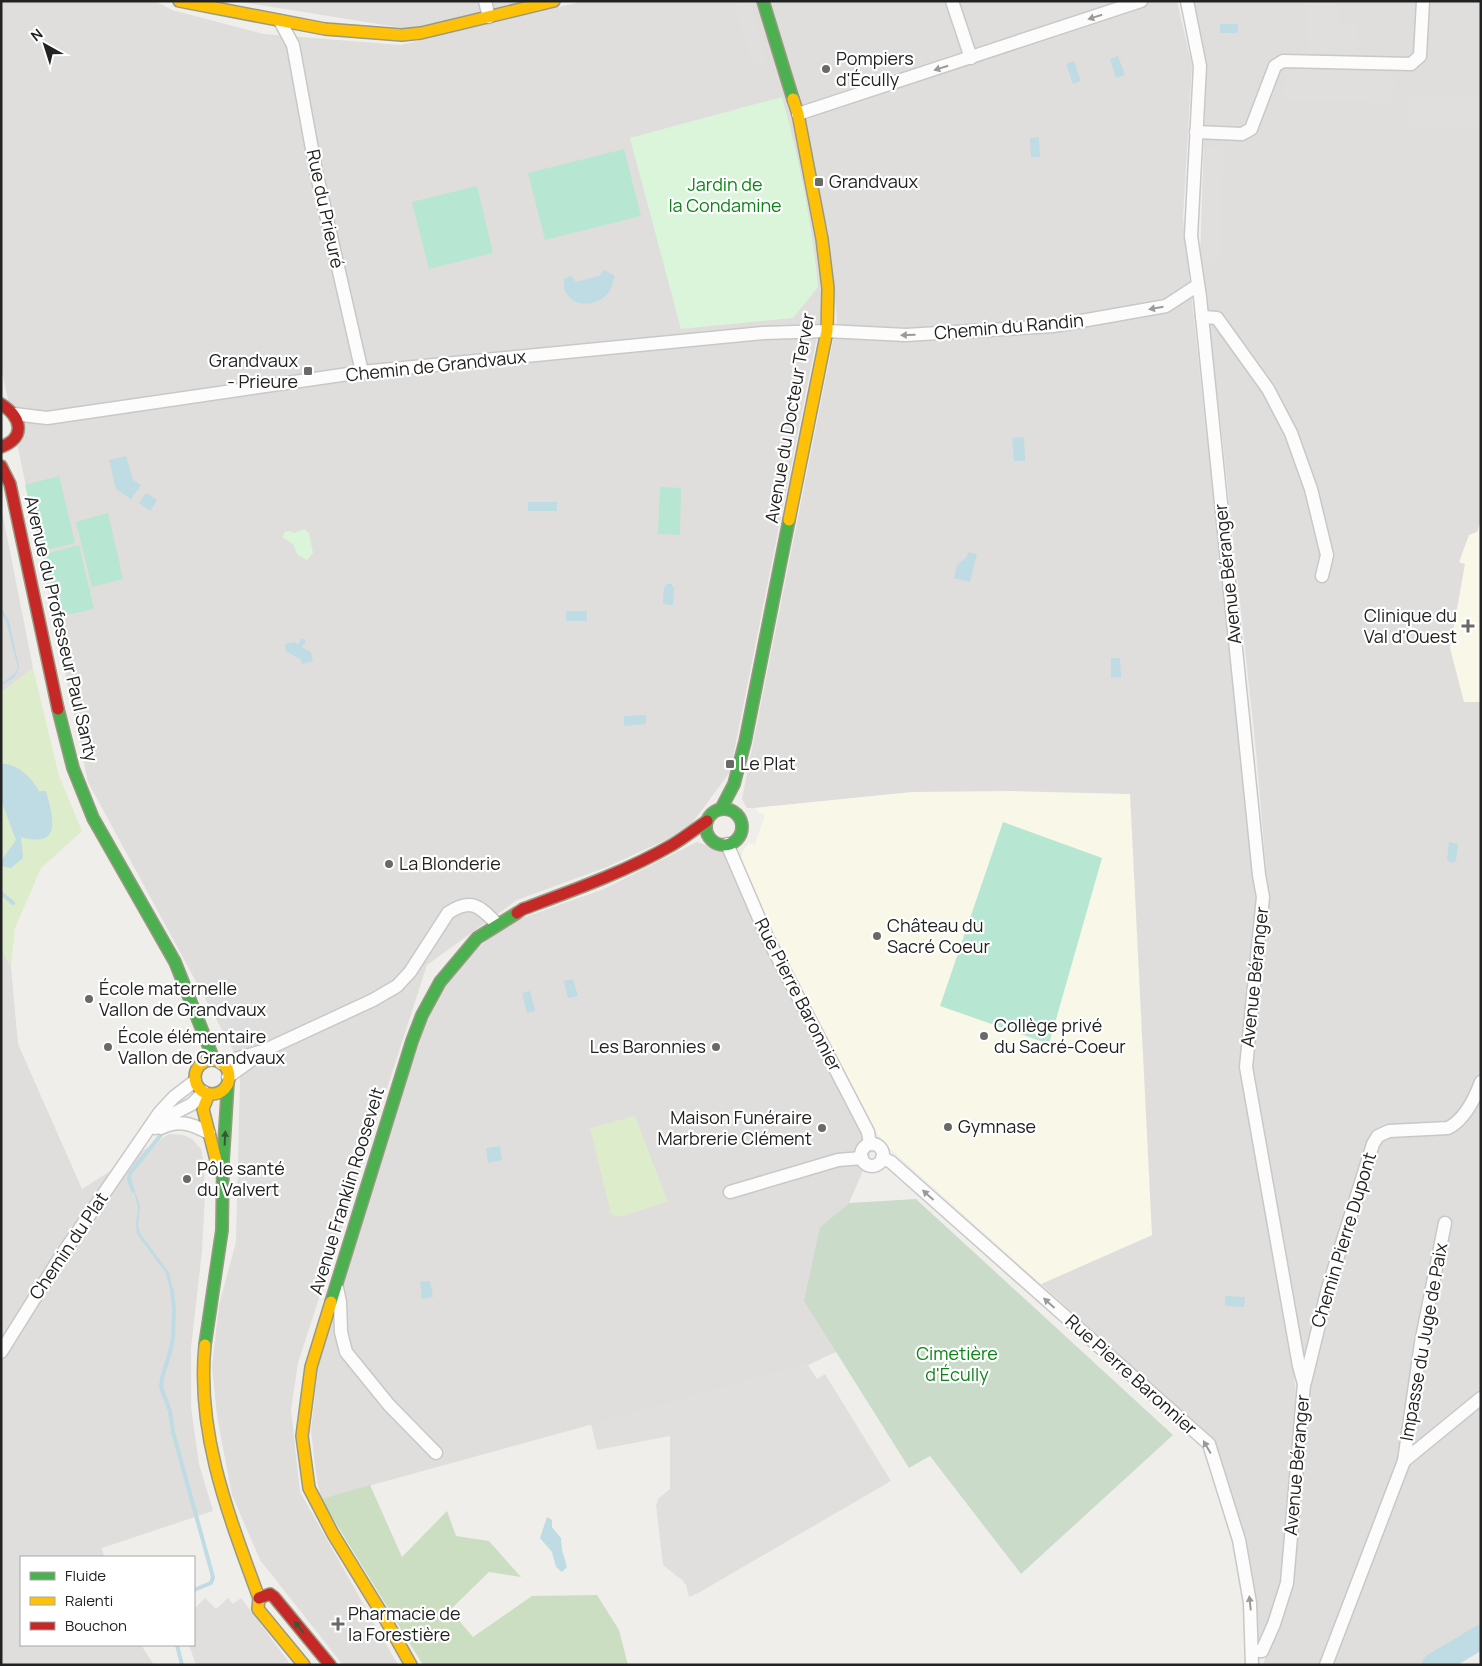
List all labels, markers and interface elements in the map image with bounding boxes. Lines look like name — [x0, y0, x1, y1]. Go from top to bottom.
one-way arrow — [1087, 13, 1102, 21]
north arrow — [20, 20, 70, 70]
text: N — [27, 24, 46, 45]
place label: Pompiers d'Écully — [836, 46, 914, 91]
marker: Pompiers d'Écully — [820, 63, 832, 75]
one-way arrow — [933, 64, 948, 72]
street label: Rue du Prieuré — [302, 147, 350, 270]
place label: Grandvaux — [829, 169, 918, 193]
park label: Jardin de la Condamine — [668, 172, 782, 217]
marker: Grandvaux — [813, 176, 825, 188]
one-way arrow — [1147, 304, 1163, 312]
street label: Chemin du Randin — [933, 308, 1085, 344]
street label: Avenue du Docteur Terver — [759, 310, 819, 525]
one-way arrow — [899, 331, 915, 339]
street label: Chemin de Grandvaux — [345, 344, 528, 386]
place label: Grandvaux - Prieure — [209, 348, 299, 393]
marker: Grandvaux - Prieure — [302, 365, 314, 377]
street label: Avenue du Professeur Paul Santy — [20, 494, 104, 764]
street label: Avenue Béranger — [1208, 502, 1246, 646]
place label: Clinique du Val d'Ouest — [1364, 603, 1457, 648]
marker: Clinique du Val d'Ouest — [1461, 619, 1475, 633]
place label: Le Plat — [740, 751, 796, 775]
marker: Le Plat — [724, 758, 736, 770]
place label: La Blonderie — [399, 851, 501, 875]
marker: La Blonderie — [383, 858, 395, 870]
street label: Avenue Béranger — [1235, 905, 1273, 1048]
place label: Château du Sacré Coeur — [887, 913, 990, 958]
street label: Rue Pierre Baronnier — [750, 914, 848, 1076]
marker: Château du Sacré Coeur — [871, 930, 883, 942]
place label: École maternelle Vallon de Grandvaux — [99, 976, 267, 1021]
marker: École maternelle Vallon de Grandvaux — [83, 993, 95, 1005]
place label: Collège privé du Sacré-Coeur — [994, 1013, 1126, 1058]
place label: École élémentaire Vallon de Grandvaux — [118, 1024, 286, 1069]
marker: Collège privé du Sacré-Coeur — [978, 1030, 990, 1042]
place label: Les Baronnies — [590, 1034, 706, 1058]
marker: École élémentaire Vallon de Grandvaux — [102, 1041, 114, 1053]
marker: Les Baronnies — [710, 1041, 722, 1053]
street label: Avenue Franklin Roosevelt — [303, 1084, 389, 1297]
place label: Maison Funéraire Marbrerie Clément — [657, 1105, 812, 1150]
place label: Gymnase — [958, 1114, 1036, 1138]
marker: Gymnase — [942, 1121, 954, 1133]
marker: Maison Funéraire Marbrerie Clément — [816, 1122, 828, 1134]
one-way arrow — [221, 1130, 229, 1146]
street label: Chemin Pierre Dupont — [1305, 1149, 1381, 1330]
place label: Pôle santé du Valvert — [197, 1156, 285, 1201]
marker: Pôle santé du Valvert — [181, 1173, 193, 1185]
street label: Chemin du Plat — [23, 1187, 113, 1304]
one-way arrow — [921, 1189, 934, 1200]
street label: Impasse du Juge de Paix — [1394, 1240, 1452, 1443]
one-way arrow — [1043, 1297, 1056, 1308]
street label: Rue Pierre Baronnier — [1061, 1309, 1203, 1440]
park label: Cimetière d'Écully — [916, 1341, 998, 1386]
street label: Avenue Béranger — [1278, 1393, 1314, 1536]
one-way arrow — [1203, 1440, 1212, 1454]
legend — [20, 1556, 195, 1646]
text: Fluide — [65, 1565, 106, 1586]
text: Ralenti — [65, 1590, 113, 1611]
one-way arrow — [1246, 1594, 1254, 1610]
place label: Pharmacie de la Forestière — [348, 1601, 461, 1646]
text: Bouchon — [65, 1615, 127, 1636]
marker: Pharmacie de la Forestière — [332, 1618, 344, 1630]
one-way arrow — [294, 1621, 305, 1634]

